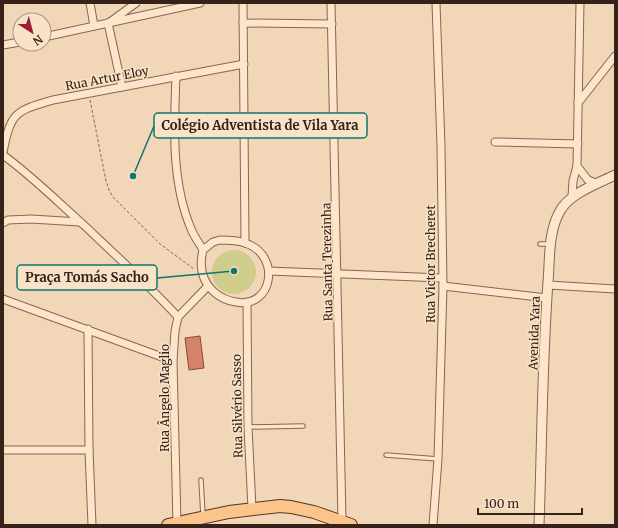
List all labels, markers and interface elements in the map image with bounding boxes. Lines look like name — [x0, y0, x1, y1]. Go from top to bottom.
north arrow — [12, 12, 52, 52]
text: N — [30, 32, 46, 48]
street label: Rua Artur Eloy — [64, 63, 150, 93]
callout: Colégio Adventista de Vila Yara — [154, 113, 367, 138]
text: Colégio Adventista de Vila Yara — [161, 117, 359, 134]
street label: Rua Santa Terezinha — [318, 202, 336, 322]
street label: Rua Victor Brecheret — [423, 205, 438, 323]
callout: Praça Tomás Sacho — [17, 265, 157, 290]
text: Praça Tomás Sacho — [25, 269, 149, 286]
street label: Avenida Yara — [525, 295, 543, 371]
street label: Rua Ângelo Maglio — [157, 344, 172, 452]
street label: Rua Silvério Sasso — [229, 354, 245, 458]
scale bar — [478, 490, 582, 516]
text: 100 m — [484, 496, 519, 511]

